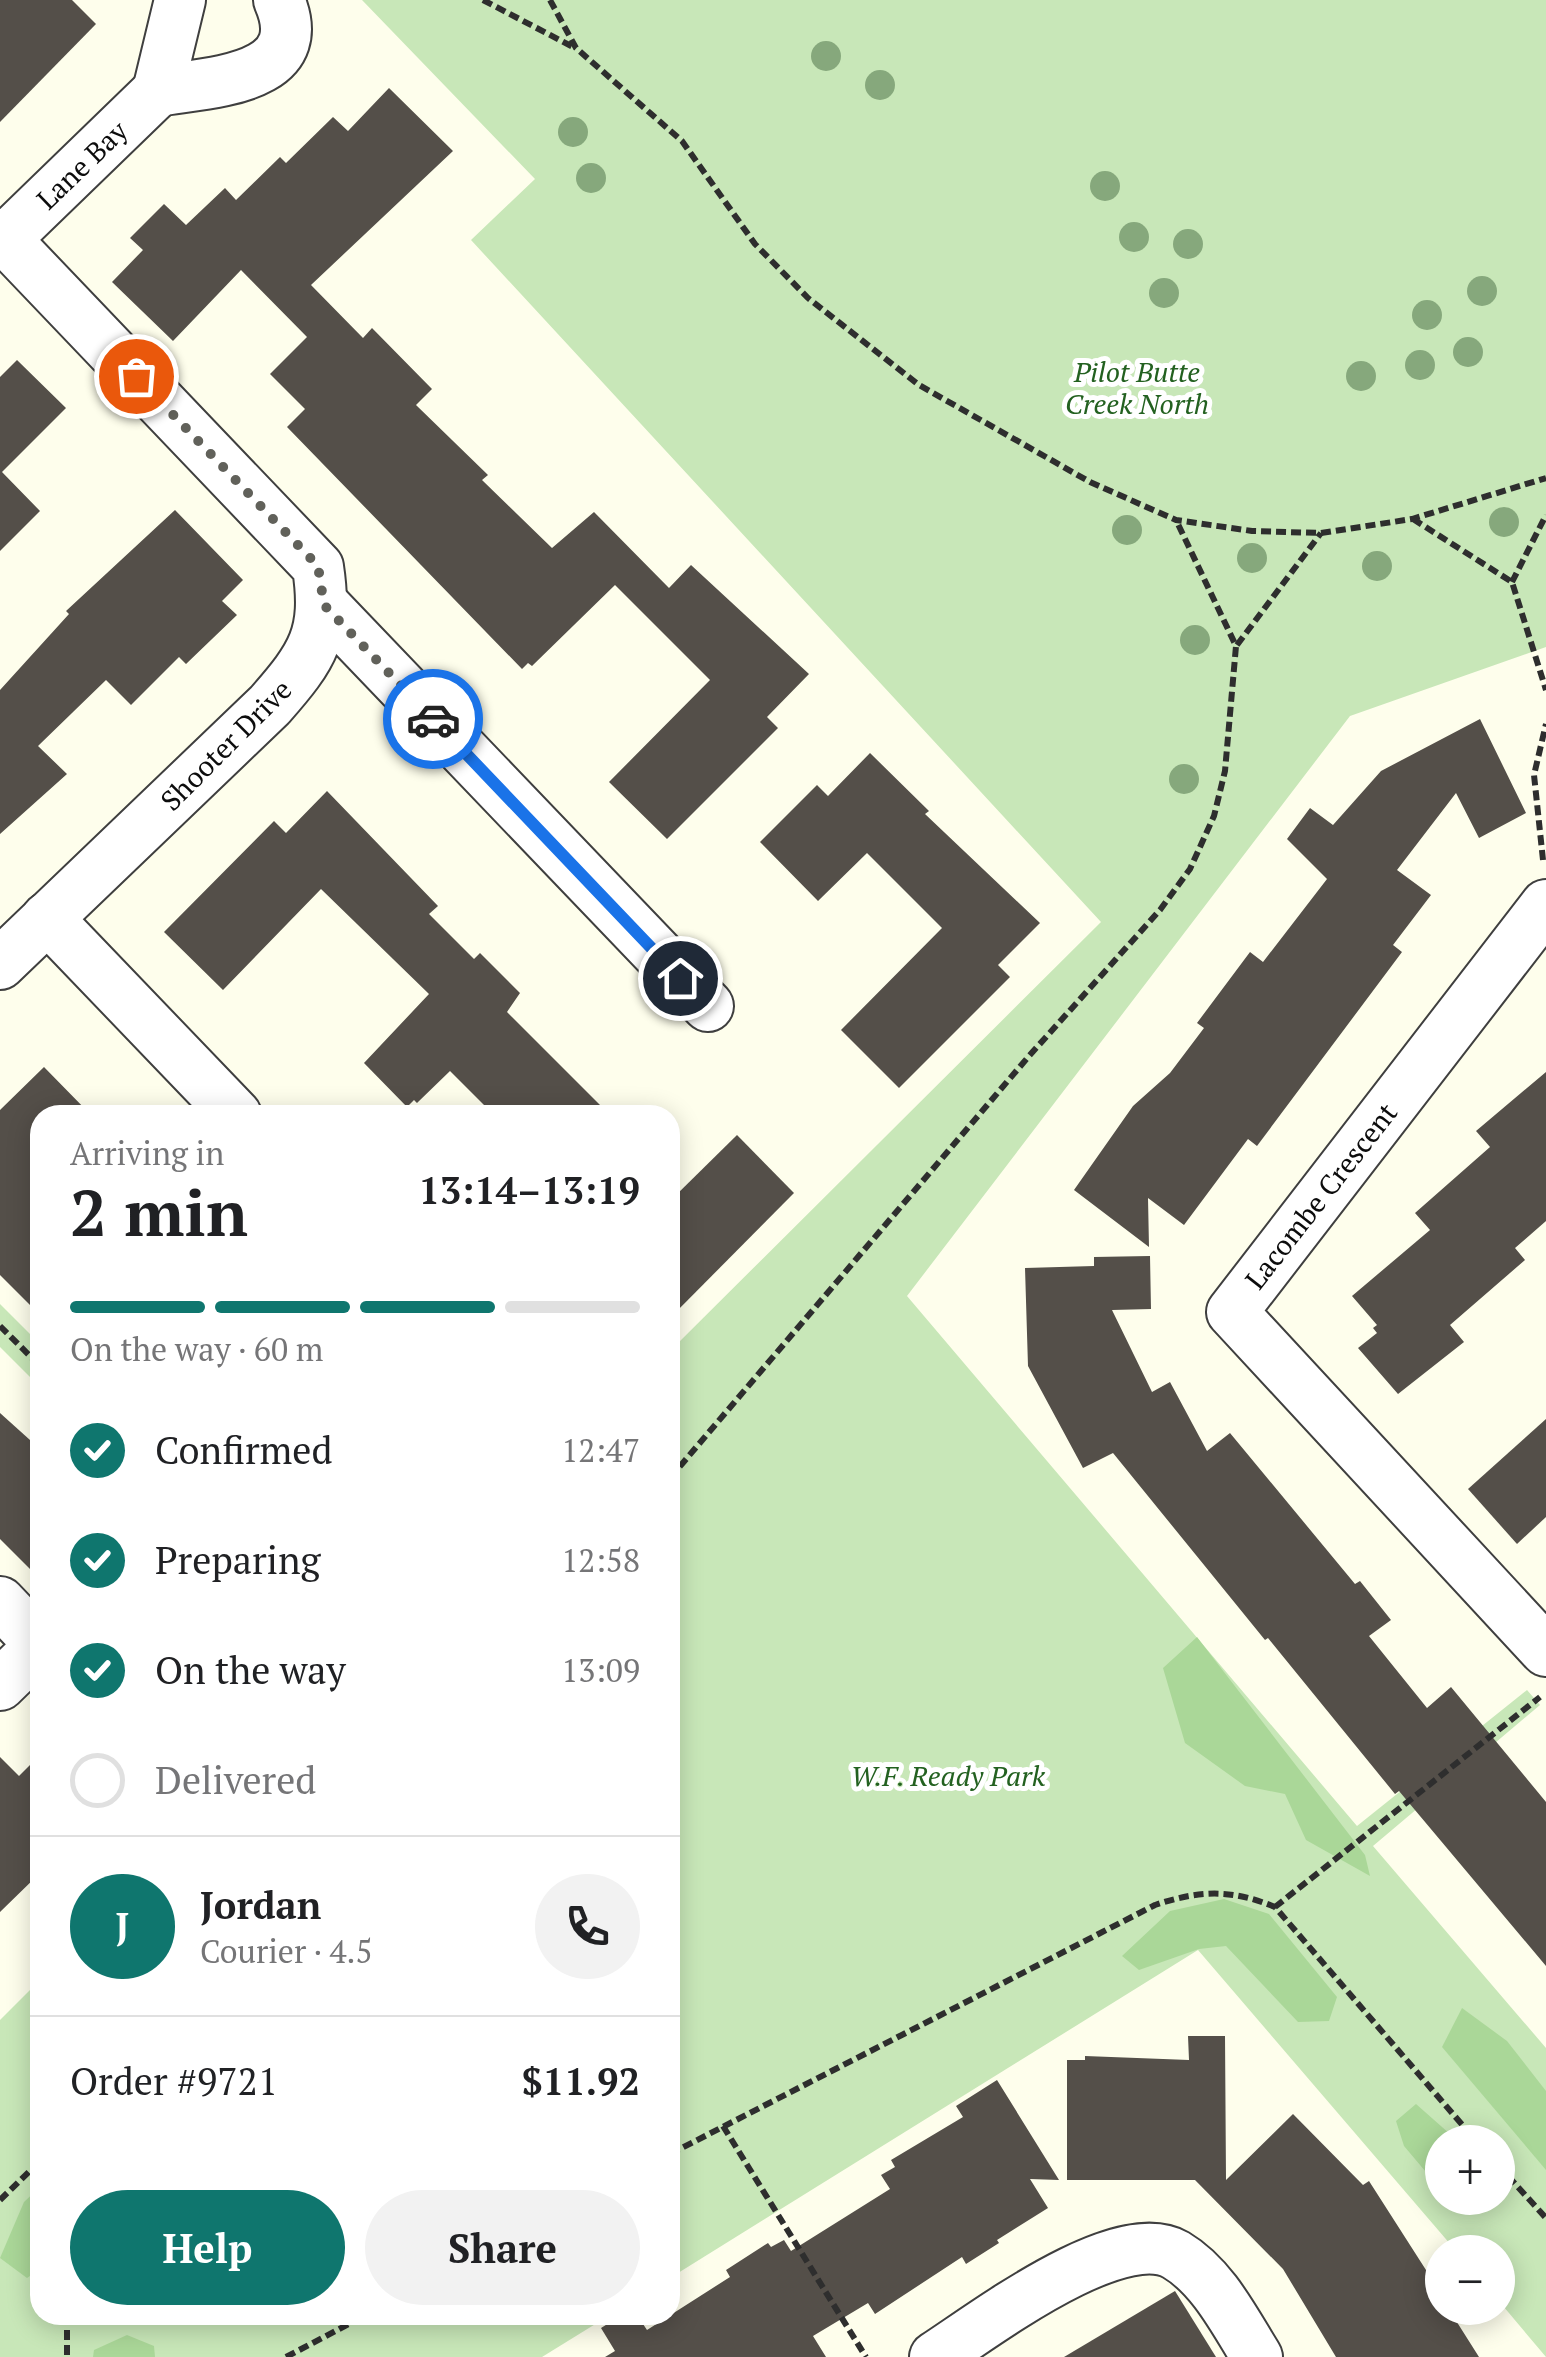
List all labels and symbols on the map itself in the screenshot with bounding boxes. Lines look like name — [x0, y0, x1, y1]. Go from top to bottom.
street label: Lane Bay — [28, 112, 136, 217]
pin — [94, 334, 179, 419]
park label: Pilot Butte Creek North — [1065, 353, 1209, 422]
courier — [383, 669, 483, 769]
street label: Shooter Drive — [152, 671, 299, 818]
pin — [638, 936, 723, 1021]
street label: Lacombe Crescent — [1236, 1095, 1405, 1296]
park label: W.F. Ready Park — [851, 1757, 1046, 1794]

